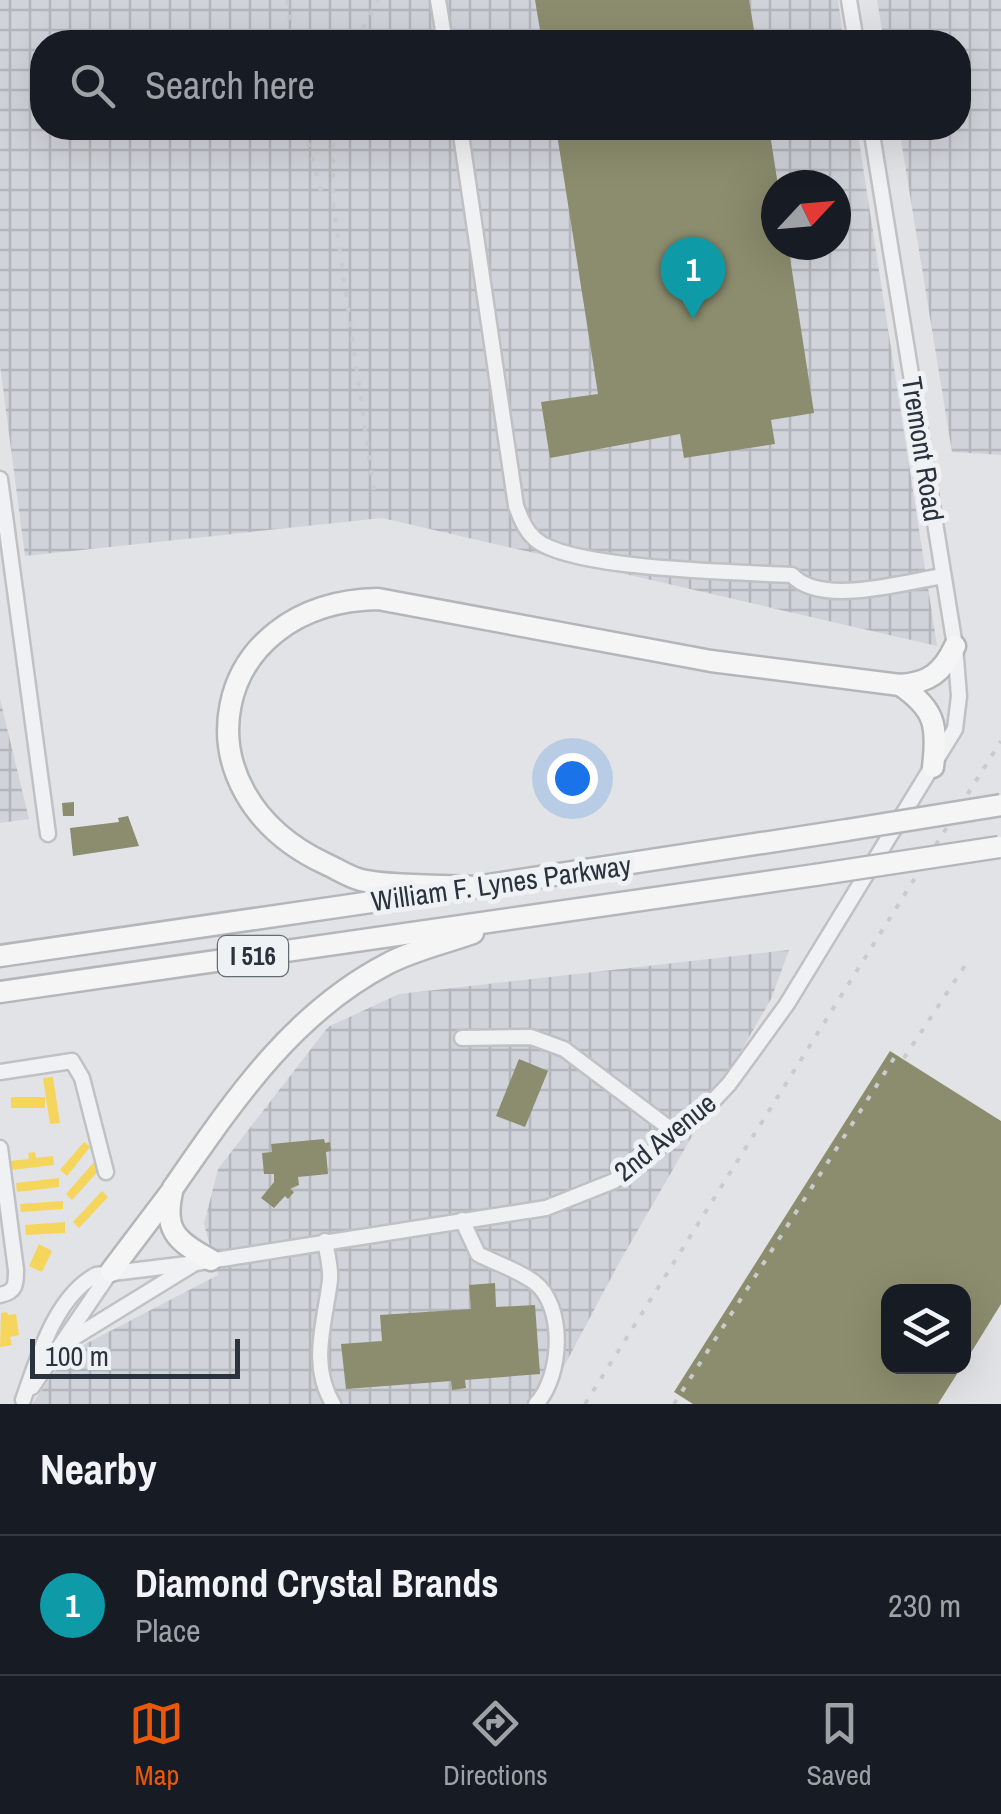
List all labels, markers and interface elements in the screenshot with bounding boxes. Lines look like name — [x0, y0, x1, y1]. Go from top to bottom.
search box — [30, 30, 971, 140]
icon: search — [65, 58, 120, 113]
text: Search here — [145, 60, 315, 111]
north arrow — [761, 170, 851, 260]
pin: 1 — [660, 236, 726, 319]
street label: Tremont Road — [893, 374, 953, 524]
your location — [547, 753, 598, 804]
street label: William F. Lynes Parkway — [369, 846, 634, 920]
road number: I 516 — [218, 936, 288, 976]
street label: 2nd Avenue — [606, 1084, 724, 1190]
map controls — [881, 1284, 971, 1374]
button: layers — [881, 1284, 971, 1374]
scale bar — [30, 1334, 240, 1378]
text: 100 m — [45, 1337, 109, 1375]
text: Nearby — [40, 1441, 157, 1497]
text: Diamond Crystal Brands — [135, 1558, 499, 1609]
text: 1 — [65, 1584, 80, 1627]
text: 230 m — [888, 1584, 961, 1627]
text: Place — [135, 1609, 201, 1652]
tab: Map — [129, 1696, 184, 1794]
tab: Directions — [443, 1696, 548, 1794]
tab: Saved — [807, 1696, 872, 1794]

